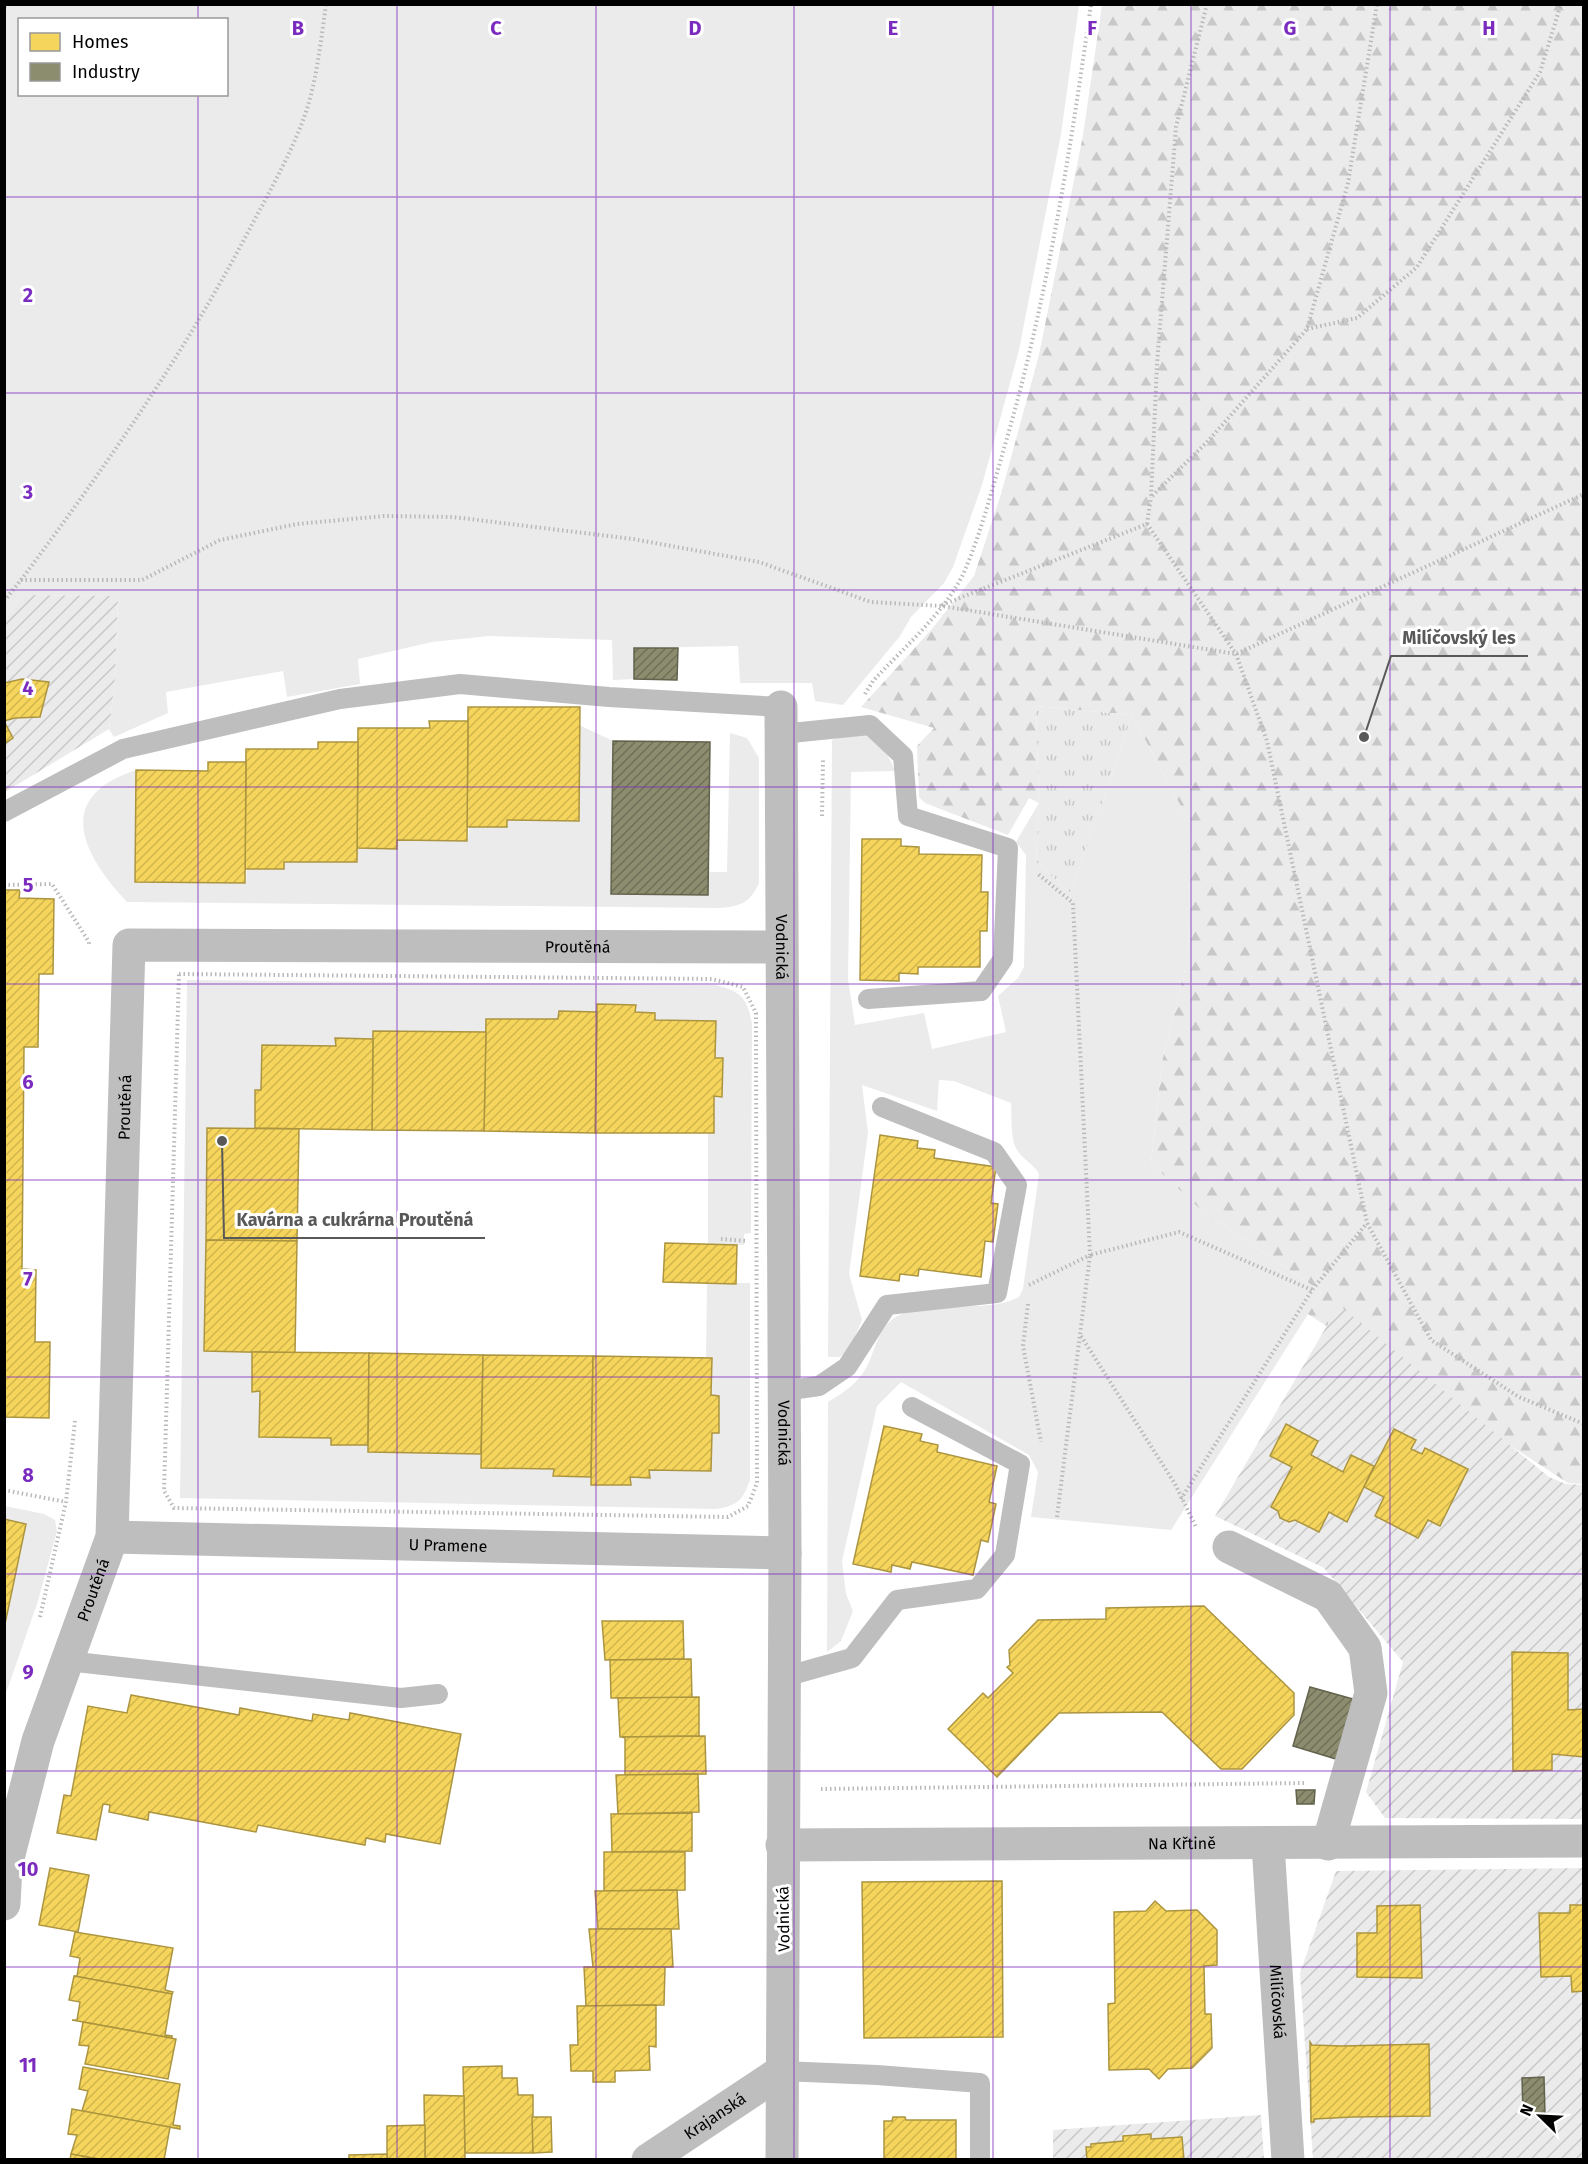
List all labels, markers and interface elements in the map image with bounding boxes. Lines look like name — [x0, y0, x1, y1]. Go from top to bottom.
text: B — [292, 16, 304, 40]
text: C — [490, 16, 502, 40]
text: D — [688, 16, 702, 40]
text: E — [888, 16, 898, 40]
text: F — [1087, 16, 1097, 40]
text: G — [1284, 16, 1296, 40]
text: H — [1482, 16, 1496, 40]
legend — [18, 18, 228, 96]
text: Homes — [72, 31, 128, 53]
text: Industry — [72, 61, 140, 83]
text: 2 — [23, 283, 33, 307]
text: 3 — [22, 480, 33, 504]
callout: Milíčovský les — [1391, 620, 1528, 656]
text: Milíčovský les — [1402, 627, 1516, 649]
text: 4 — [22, 676, 34, 700]
text: 5 — [23, 873, 34, 897]
street label: Vodnická — [772, 914, 791, 980]
street label: Proutěná — [545, 937, 611, 956]
text: 6 — [22, 1070, 34, 1094]
street label: Proutěná — [114, 1074, 135, 1140]
callout: Kavárna a cukrárna Proutěná — [224, 1202, 485, 1238]
text: Kavárna a cukrárna Proutěná — [237, 1209, 474, 1231]
text: 7 — [23, 1267, 33, 1291]
street label: Vodnická — [774, 1400, 794, 1466]
text: 8 — [22, 1463, 34, 1487]
street label: U Pramene — [408, 1535, 487, 1556]
street label: Proutěná — [73, 1556, 113, 1624]
text: 9 — [22, 1660, 34, 1684]
street label: Na Křtině — [1148, 1834, 1216, 1853]
text: 10 — [18, 1857, 38, 1881]
street label: Vodnická — [773, 1886, 794, 1952]
street label: Milíčovská — [1266, 1964, 1289, 2040]
text: 11 — [19, 2053, 37, 2077]
north arrow — [1510, 2086, 1570, 2146]
street label: Krajanská — [680, 2089, 749, 2144]
text: N — [1516, 2101, 1538, 2119]

